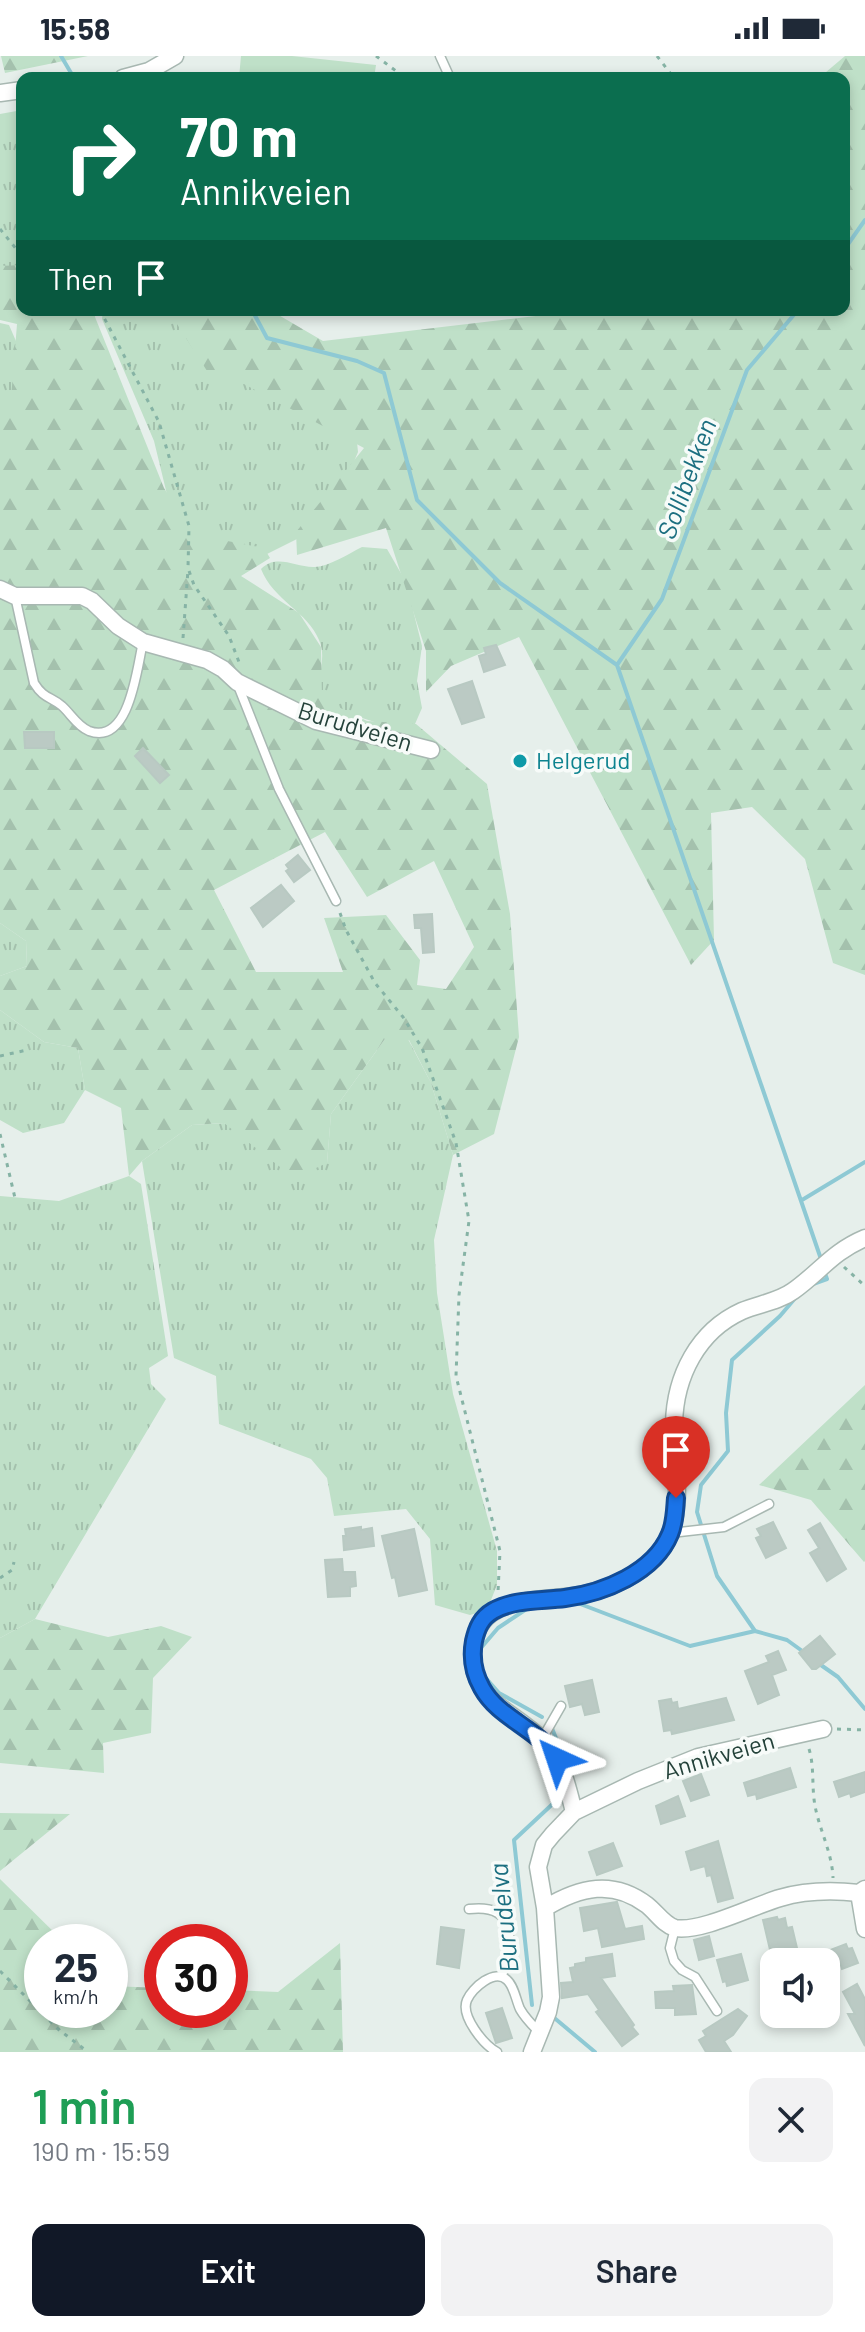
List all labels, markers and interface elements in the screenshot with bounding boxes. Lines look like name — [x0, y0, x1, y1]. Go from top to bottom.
text: 15:58 — [40, 10, 110, 46]
text: 70 m — [180, 101, 298, 168]
icon: right — [48, 104, 152, 208]
text: Annikveien — [180, 169, 351, 212]
icon: arrive — [129, 256, 173, 300]
text: Then — [48, 260, 113, 296]
water label: Sollibekken — [650, 414, 722, 543]
street label: Burudveien — [295, 694, 416, 757]
place label: Helgerud — [536, 745, 630, 774]
marker: Helgerud — [511, 752, 529, 770]
pin — [642, 1416, 710, 1498]
icon: arrive — [654, 1428, 698, 1472]
position arrow — [515, 1717, 599, 1801]
street label: Annikveien — [660, 1725, 777, 1784]
water label: Burudelva — [481, 1862, 524, 1974]
speed limit sign: 30 — [144, 1924, 248, 2028]
text: 25 — [54, 1942, 98, 1990]
map controls — [760, 1948, 840, 2028]
button: sound — [760, 1948, 840, 2028]
text: km/h — [53, 1984, 99, 2008]
text: 1 min — [32, 2076, 137, 2134]
button: close — [749, 2078, 833, 2162]
text: 190 m · 15:59 — [32, 2135, 170, 2166]
button: Exit — [32, 2224, 425, 2316]
button: Share — [441, 2224, 833, 2316]

